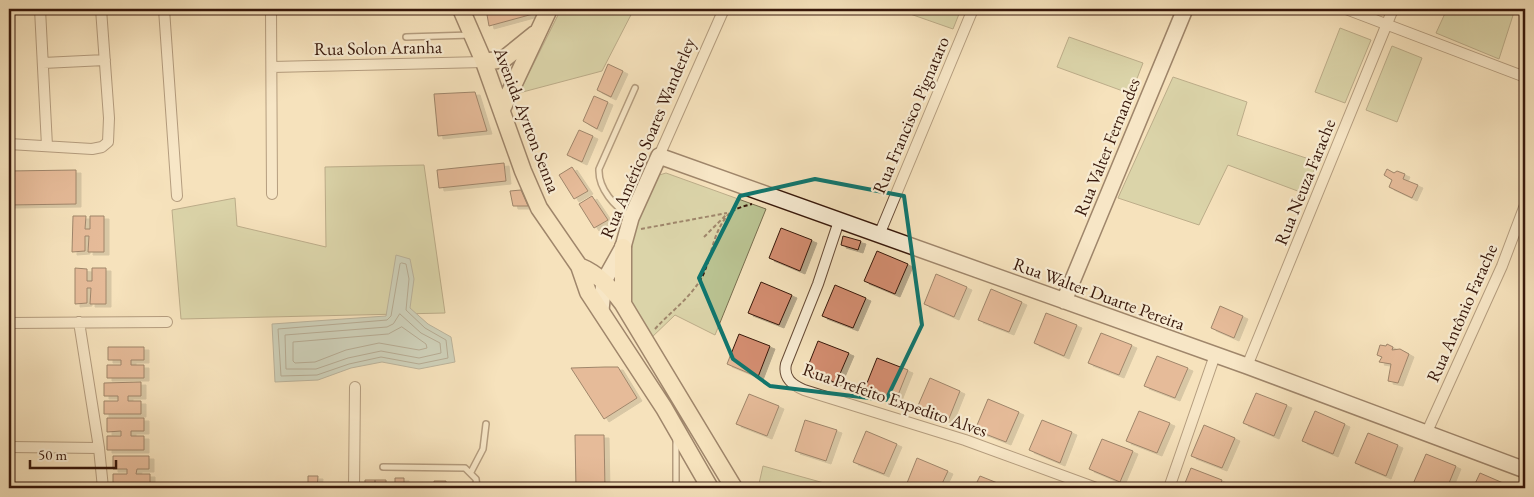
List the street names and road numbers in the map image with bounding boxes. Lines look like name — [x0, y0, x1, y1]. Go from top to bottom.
street label: Rua Francisco Pignataro — [867, 33, 954, 197]
street label: Rua Américo Soares Wanderley — [595, 34, 700, 242]
street label: Rua Solon Aranha — [314, 35, 443, 60]
street label: Avenida Ayrton Senna — [489, 43, 566, 196]
street label: Rua Valter Fernandes — [1068, 74, 1145, 219]
street label: Rua Neuza Farache — [1269, 115, 1340, 248]
street label: Rua Antônio Farache — [1421, 240, 1502, 385]
street label: Rua Walter Duarte Pereira — [1010, 252, 1189, 336]
street label: Rua Prefeito Expedito Alves — [800, 357, 991, 442]

